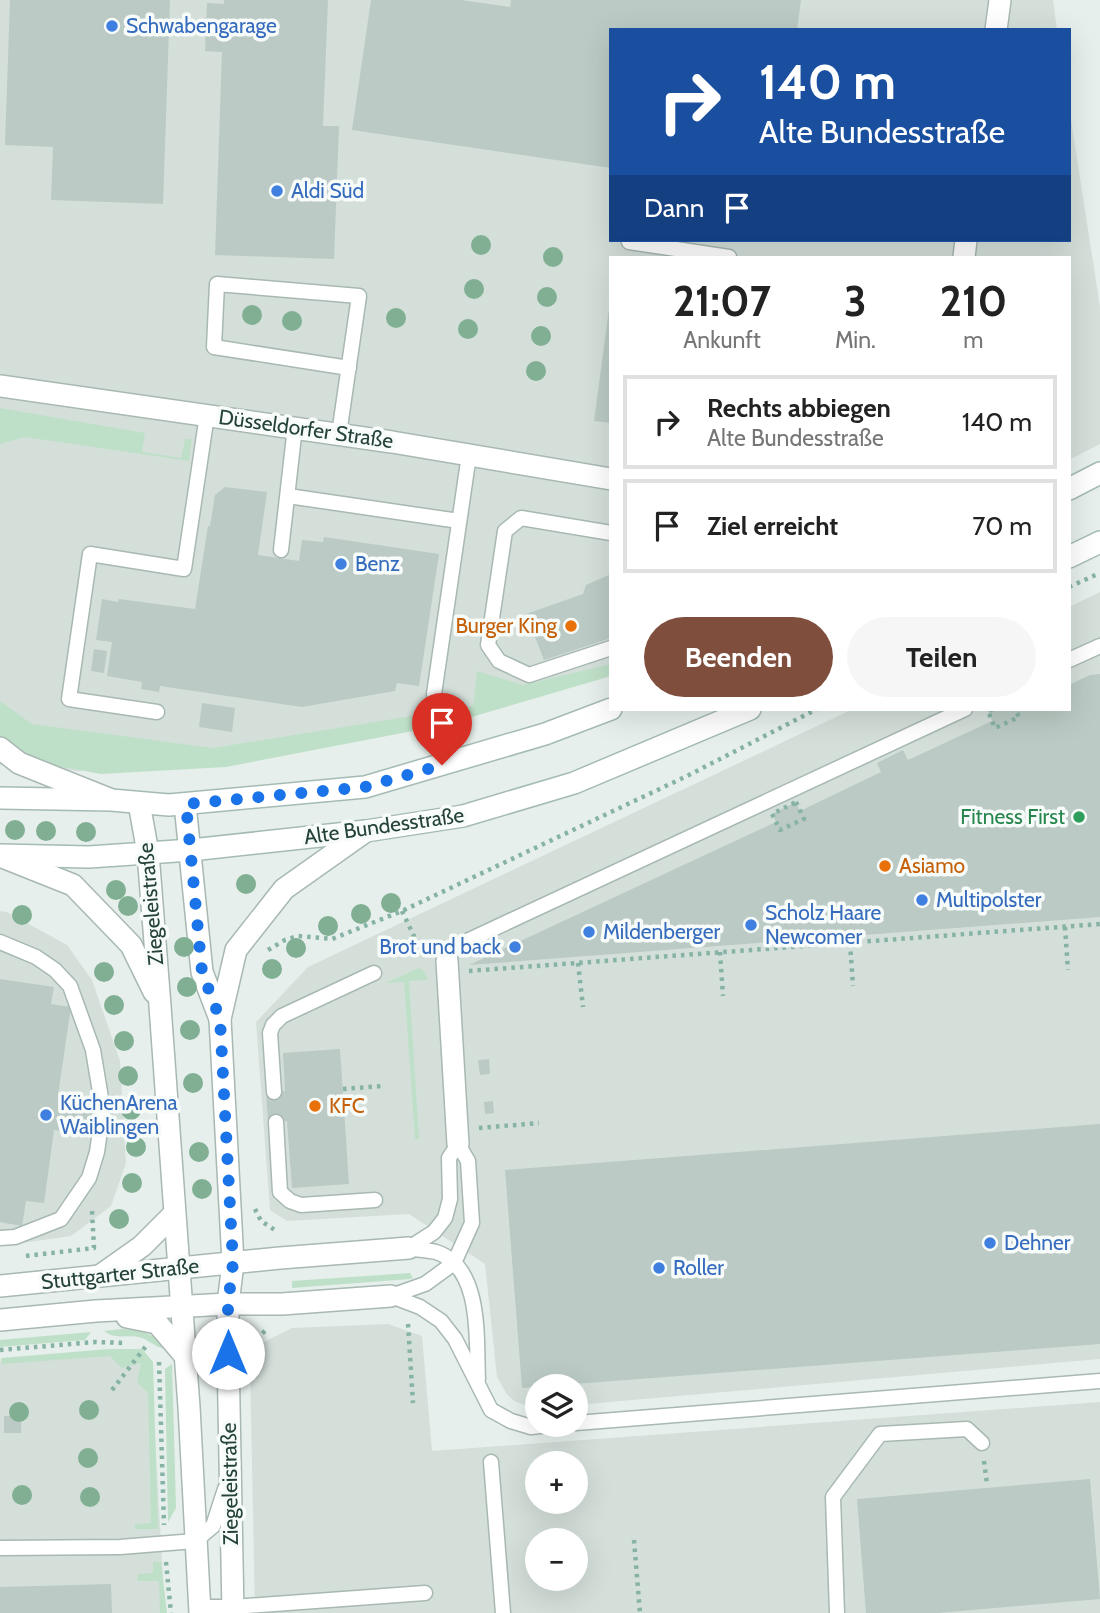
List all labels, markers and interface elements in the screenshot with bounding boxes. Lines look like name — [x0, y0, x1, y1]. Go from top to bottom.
place label: Schwabengarage — [126, 13, 277, 38]
marker: Schwabengarage — [104, 18, 120, 34]
text: 140 m — [759, 52, 896, 111]
icon: right — [644, 56, 735, 147]
text: Alte Bundesstraße — [759, 112, 1005, 151]
place label: Aldi Süd — [291, 178, 364, 203]
marker: Aldi Süd — [269, 183, 285, 199]
icon: arrive — [718, 189, 756, 227]
text: Dann — [644, 192, 704, 224]
text: 21:07 — [673, 275, 771, 327]
text: 3 — [844, 275, 867, 327]
text: 210 — [940, 275, 1007, 327]
text: Ankunft — [683, 326, 761, 354]
text: Min. — [835, 326, 876, 354]
text: m — [963, 326, 983, 354]
text: Rechts abbiegen — [707, 392, 891, 424]
icon: right — [648, 403, 686, 441]
street label: Düsseldorfer Straße — [217, 404, 395, 453]
text: 140 m — [962, 406, 1032, 438]
text: Alte Bundesstraße — [707, 424, 884, 452]
icon: arrive — [648, 507, 686, 545]
text: Ziel erreicht — [707, 510, 838, 542]
text: 70 m — [972, 510, 1032, 542]
place label: Benz — [355, 551, 400, 576]
marker: Benz — [333, 556, 349, 572]
place label: Burger King — [455, 613, 558, 638]
button: Beenden — [644, 617, 833, 697]
button: Teilen — [847, 617, 1036, 697]
marker: Burger King — [563, 618, 579, 634]
pin — [412, 693, 472, 765]
icon: arrive — [423, 704, 461, 742]
street label: Alte Bundesstraße — [302, 802, 466, 849]
place label: Fitness First — [960, 804, 1065, 829]
marker: Fitness First — [1071, 809, 1087, 825]
street label: Ziegeleistraße — [133, 841, 168, 966]
place label: Asiamo — [899, 853, 965, 878]
marker: Asiamo — [877, 858, 893, 874]
place label: Multipolster — [936, 887, 1042, 912]
marker: Multipolster — [914, 892, 930, 908]
place label: Scholz Haare Newcomer — [765, 900, 881, 949]
marker: Scholz Haare Newcomer — [743, 917, 759, 933]
place label: Mildenberger — [603, 919, 720, 944]
marker: Mildenberger — [581, 924, 597, 940]
place label: Brot und back — [379, 934, 502, 959]
marker: Brot und back — [507, 939, 523, 955]
place label: KüchenArena Waiblingen — [60, 1090, 178, 1139]
place label: KFC — [329, 1093, 365, 1118]
marker: KFC — [307, 1098, 323, 1114]
marker: KüchenArena Waiblingen — [38, 1107, 54, 1123]
place label: Dehner — [1004, 1230, 1071, 1255]
marker: Dehner — [982, 1235, 998, 1251]
street label: Stuttgarter Straße — [40, 1253, 200, 1294]
place label: Roller — [673, 1255, 724, 1280]
marker: Roller — [651, 1260, 667, 1276]
position arrow — [191, 1316, 265, 1390]
map controls — [525, 1374, 588, 1591]
button: layers — [525, 1374, 588, 1437]
street label: Ziegeleistraße — [216, 1422, 243, 1546]
button: + — [525, 1451, 588, 1514]
button: − — [525, 1528, 588, 1591]

